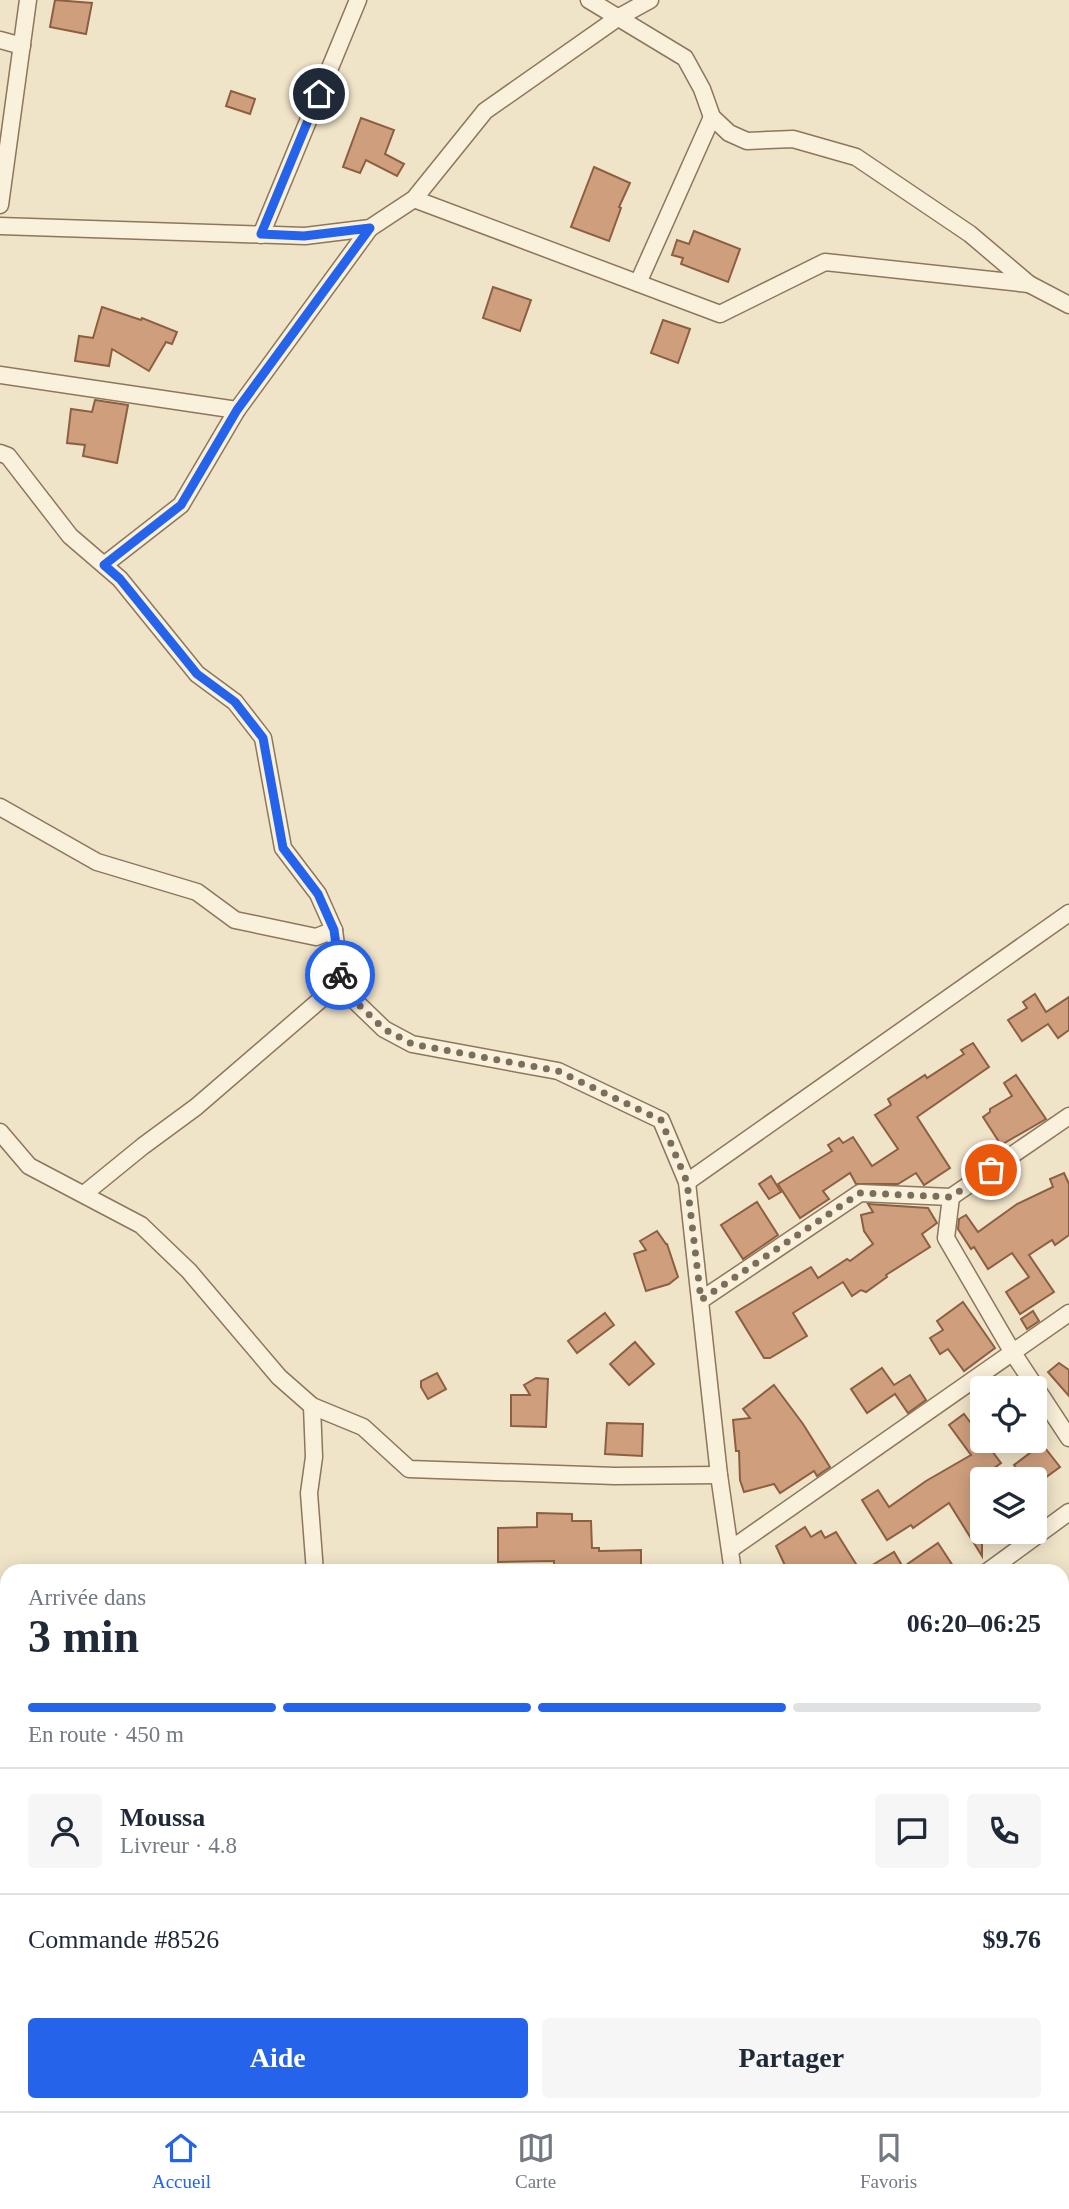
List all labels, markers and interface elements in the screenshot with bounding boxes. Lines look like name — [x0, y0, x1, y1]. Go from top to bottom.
pin — [289, 64, 349, 124]
icon: home — [300, 75, 338, 113]
courier — [305, 940, 375, 1010]
icon: bike — [321, 956, 359, 994]
pin — [961, 1140, 1021, 1200]
icon: bag — [972, 1151, 1010, 1189]
map controls — [970, 1376, 1047, 1544]
button: locate — [970, 1376, 1047, 1453]
button: layers — [970, 1467, 1047, 1544]
text: Arrivée dans — [28, 1585, 146, 1610]
text: 06:20–06:25 — [907, 1609, 1041, 1638]
text: 3 min — [28, 1611, 139, 1662]
text: En route · 450 m — [28, 1722, 184, 1747]
button: person — [28, 1794, 102, 1868]
button: chat — [875, 1794, 949, 1868]
button: phone — [967, 1794, 1041, 1868]
text: Moussa — [120, 1803, 205, 1832]
text: Livreur · 4.8 — [120, 1833, 237, 1858]
text: Commande #8526 — [28, 1925, 219, 1954]
text: $9.76 — [983, 1925, 1041, 1954]
button: Aide — [28, 2018, 528, 2098]
button: Partager — [542, 2018, 1041, 2098]
tab: Accueil — [152, 2129, 211, 2193]
tab: Carte — [515, 2129, 556, 2193]
tab: Favoris — [860, 2129, 917, 2193]

